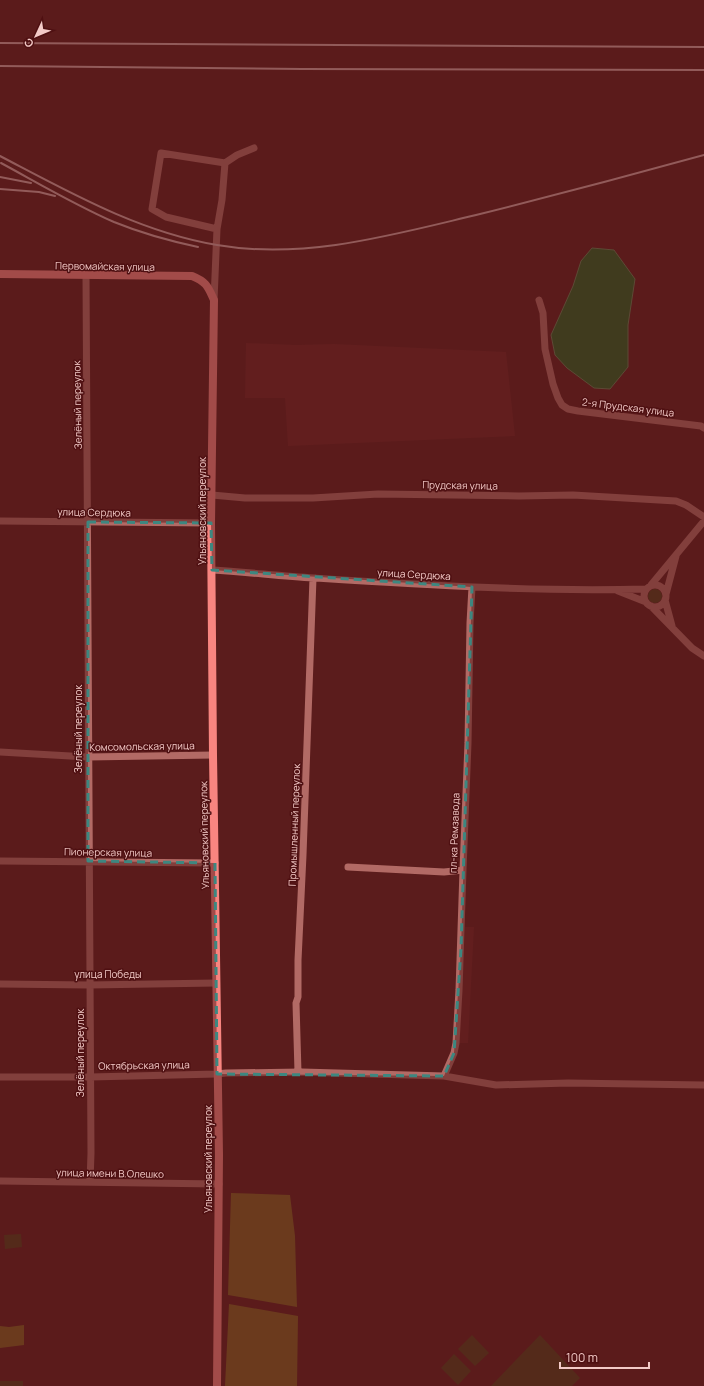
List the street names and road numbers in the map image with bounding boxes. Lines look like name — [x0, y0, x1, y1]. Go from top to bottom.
street label: Первомайская улица — [55, 258, 155, 274]
street label: Зелёный переулок — [69, 360, 85, 449]
street label: 2-я Прудская улица — [581, 394, 675, 420]
street label: Ульяновский переулок — [195, 456, 209, 565]
street label: Прудская улица — [422, 477, 498, 493]
street label: улица Сердюка — [57, 504, 131, 520]
street label: улица Сердюка — [377, 565, 451, 583]
street label: Зелёный переулок — [71, 684, 85, 773]
street label: Комсомольская улица — [89, 738, 195, 754]
street label: Промышленный переулок — [285, 762, 303, 887]
street label: Ульяновский переулок — [196, 780, 212, 889]
street label: пл-ка Ремзавода — [446, 793, 462, 873]
street label: Пионерская улица — [64, 844, 152, 860]
street label: улица Победы — [74, 967, 142, 981]
street label: Зелёный переулок — [73, 1008, 87, 1097]
street label: Октябрьская улица — [98, 1057, 190, 1073]
street label: Ульяновский переулок — [201, 1104, 215, 1213]
street label: улица имени В.Олешко — [56, 1165, 164, 1181]

